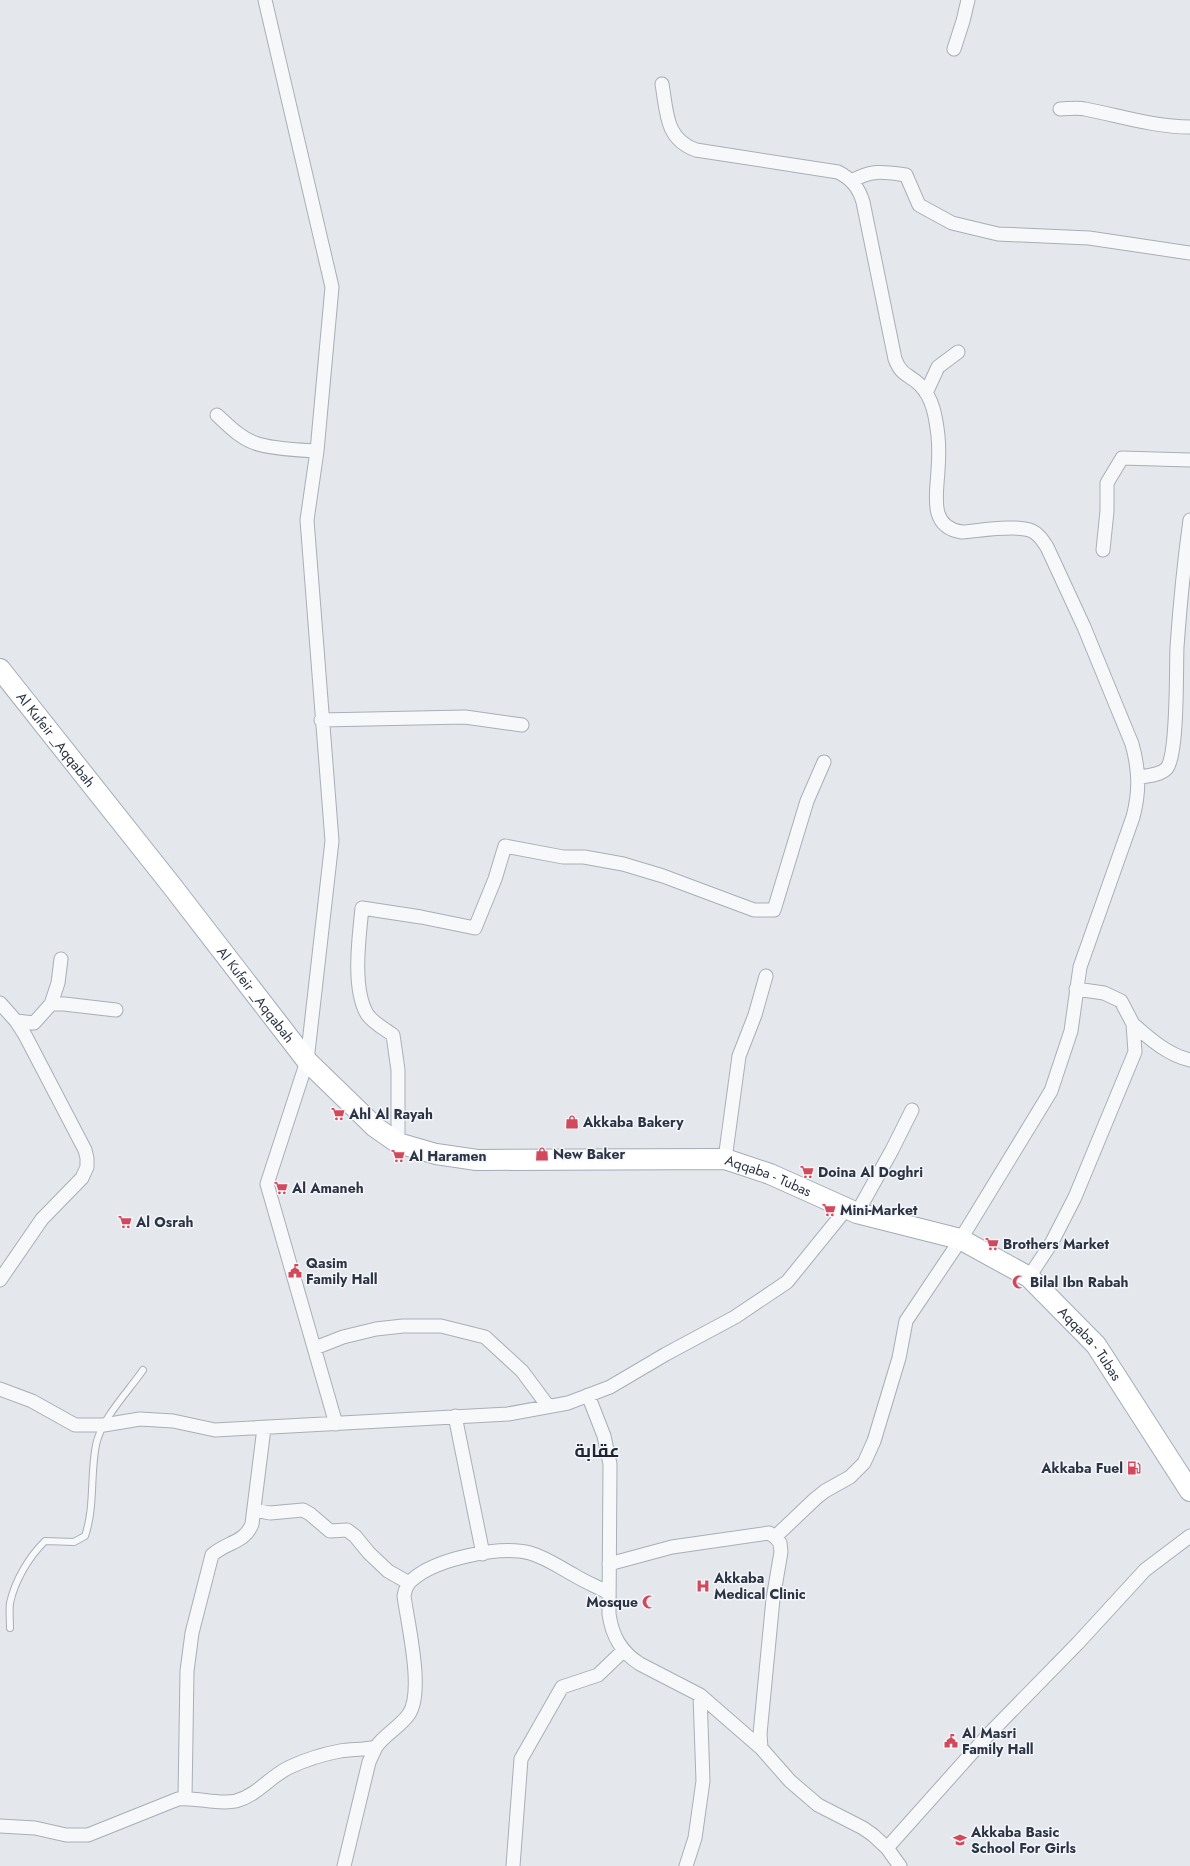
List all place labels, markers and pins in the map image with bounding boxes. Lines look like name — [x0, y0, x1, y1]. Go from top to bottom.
place label: Ahl Al Rayah — [348, 1104, 433, 1124]
supermarket icon: Ahl Al Rayah — [330, 1106, 346, 1122]
place label: Akkaba Bakery — [582, 1112, 684, 1132]
shop icon: Akkaba Bakery — [564, 1114, 580, 1130]
place label: New Baker — [553, 1144, 626, 1164]
place label: Al Haramen — [408, 1146, 487, 1166]
shop icon: New Baker — [534, 1146, 550, 1162]
supermarket icon: Al Haramen — [390, 1148, 406, 1164]
place label: Doina Al Doghri — [818, 1162, 923, 1182]
supermarket icon: Doina Al Doghri — [799, 1164, 815, 1180]
place label: Al Amaneh — [291, 1178, 364, 1198]
supermarket icon: Al Amaneh — [273, 1180, 289, 1196]
place label: Mini-Market — [840, 1200, 918, 1220]
supermarket icon: Mini-Market — [821, 1202, 837, 1218]
place label: Al Osrah — [135, 1212, 193, 1232]
supermarket icon: Al Osrah — [117, 1214, 133, 1230]
place label: Brothers Market — [1003, 1234, 1110, 1254]
supermarket icon: Brothers Market — [984, 1236, 1000, 1252]
place label: Qasim Family Hall — [306, 1253, 378, 1289]
public building icon: Qasim Family Hall — [287, 1263, 303, 1279]
place label: Bilal Ibn Rabah — [1030, 1272, 1129, 1292]
mosque icon: Bilal Ibn Rabah — [1011, 1274, 1027, 1290]
place label: Akkaba Fuel — [1040, 1458, 1123, 1478]
fuel station icon: Akkaba Fuel — [1126, 1460, 1142, 1476]
place label: Akkaba Medical Clinic — [713, 1568, 806, 1604]
hospital icon: Akkaba Medical Clinic — [695, 1578, 711, 1594]
place label: Mosque — [586, 1592, 638, 1612]
mosque icon: Mosque — [641, 1594, 657, 1610]
place label: Al Masri Family Hall — [961, 1723, 1034, 1759]
public building icon: Al Masri Family Hall — [943, 1733, 959, 1749]
place label: Akkaba Basic School For Girls — [970, 1822, 1076, 1858]
school or university icon: Akkaba Basic School For Girls — [952, 1832, 968, 1848]

